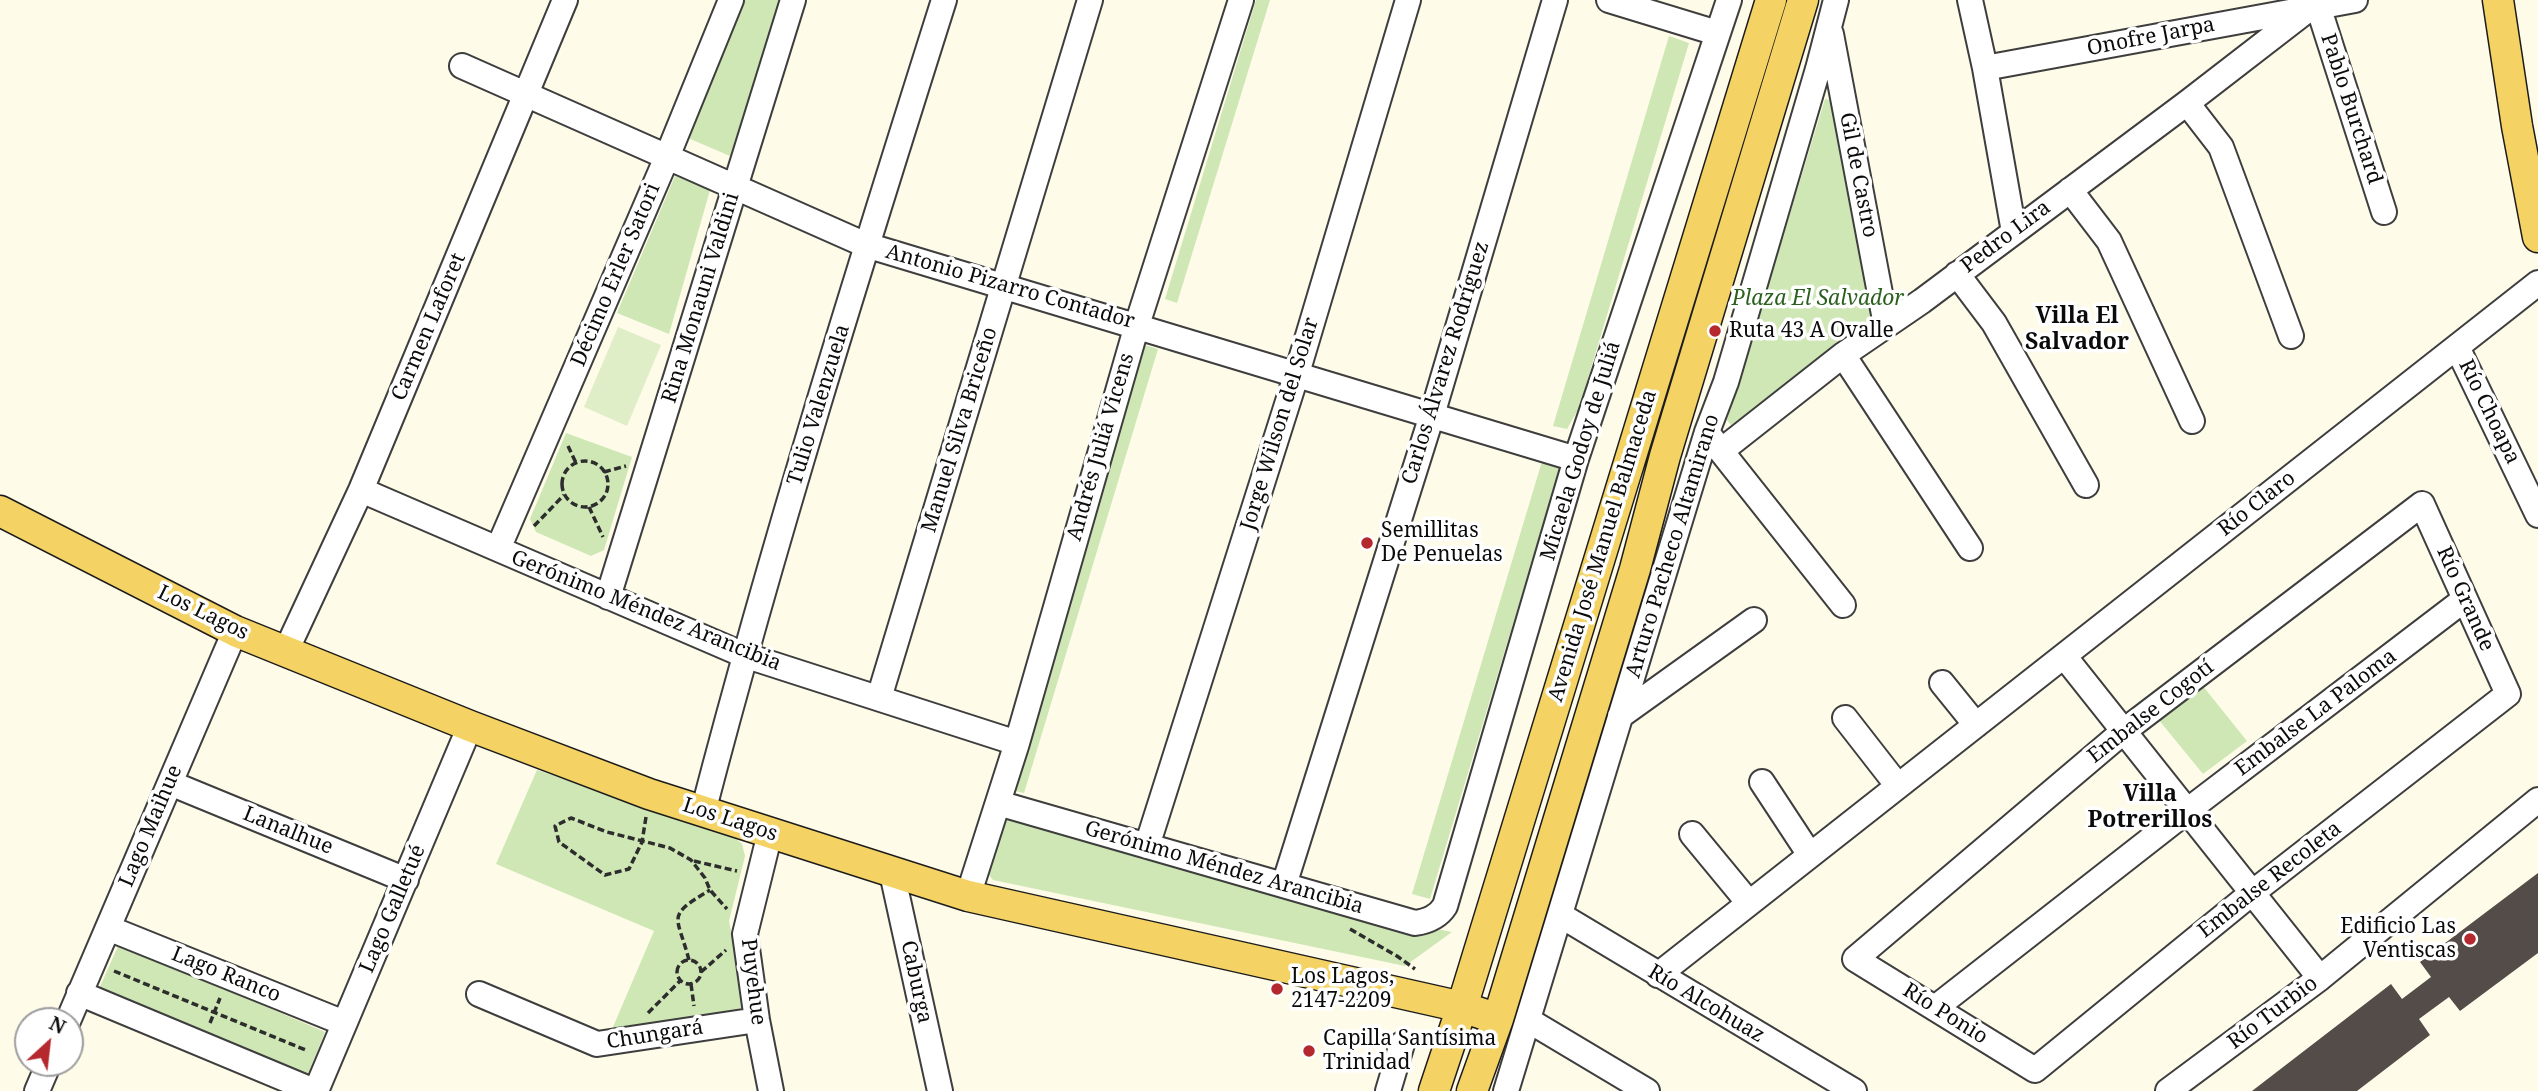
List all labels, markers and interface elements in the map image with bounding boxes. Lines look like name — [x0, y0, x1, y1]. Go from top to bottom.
street label: Onofre Jarpa — [2085, 12, 2217, 62]
street label: Pablo Burchard — [2315, 31, 2387, 187]
street label: Gil de Castro — [1834, 110, 1882, 240]
street label: Décimo Erler Satori — [566, 180, 666, 370]
street label: Rina Monauni Valdini — [657, 190, 745, 406]
street label: Pedro Lira — [1956, 195, 2056, 279]
street label: Carlos Álvarez Rodríguez — [1397, 238, 1495, 488]
street label: Antonio Pizarro Contador — [883, 239, 1137, 335]
street label: Carmen Laforet — [387, 249, 471, 405]
park label: Plaza El Salvador — [1732, 286, 1904, 312]
district label: Villa El Salvador — [2025, 302, 2129, 356]
street label: Jorge Wilson del Solar — [1236, 315, 1324, 533]
place label: Ruta 43 A Ovalle — [1729, 318, 1894, 344]
street label: Tulio Valenzuela — [783, 322, 855, 488]
marker: Ruta 43 A Ovalle — [1707, 323, 1723, 339]
street label: Manuel Silva Briceño — [917, 324, 1003, 536]
street label: Micaela Godoy de Juliá — [1536, 338, 1626, 564]
street label: Andrés Juliá Vicens — [1062, 350, 1140, 544]
street label: Río Choapa — [2453, 356, 2525, 468]
street label: Avenida José Manuel Balmaceda — [1543, 387, 1663, 705]
street label: Arturo Pacheco Altamirano — [1621, 411, 1725, 681]
street label: Río Claro — [2213, 466, 2301, 542]
place label: Semillitas De Penuelas — [1381, 518, 1503, 568]
marker: Semillitas De Penuelas — [1359, 535, 1375, 551]
street label: Río Grande — [2431, 543, 2499, 655]
street label: Gerónimo Méndez Arancibia — [507, 545, 785, 677]
street label: Los Lagos — [153, 580, 253, 646]
street label: Embalse La Paloma — [2230, 644, 2402, 782]
street label: Embalse Cogotí — [2083, 655, 2219, 769]
street label: Lago Maihue — [114, 761, 188, 891]
district label: Villa Potrerillos — [2088, 780, 2212, 834]
street label: Los Lagos — [680, 793, 780, 847]
street label: Lanalhue — [239, 802, 337, 860]
street label: Gerónimo Méndez Arancibia — [1082, 816, 1366, 920]
street label: Embalse Recoleta — [2193, 816, 2347, 944]
street label: Lago Galletué — [355, 841, 431, 977]
place label: Edificio Las Ventiscas — [2340, 914, 2456, 964]
marker: Edificio Las Ventiscas — [2462, 931, 2478, 947]
street label: Puyehue — [735, 937, 771, 1027]
street label: Caburga — [895, 938, 937, 1026]
street label: Lago Ranco — [168, 942, 284, 1008]
street label: Río Alcohuaz — [1643, 959, 1769, 1049]
place label: Los Lagos, 2147-2209 — [1291, 964, 1394, 1014]
street label: Río Turbio — [2223, 971, 2323, 1055]
street label: Río Ponio — [1898, 978, 1992, 1050]
marker: Los Lagos, 2147-2209 — [1269, 981, 1285, 997]
north arrow — [14, 1007, 84, 1077]
text: N — [45, 1010, 70, 1040]
street label: Chungará — [605, 1015, 705, 1055]
place label: Capilla Santísima Trinidad — [1323, 1026, 1496, 1076]
marker: Capilla Santísima Trinidad — [1301, 1043, 1317, 1059]

